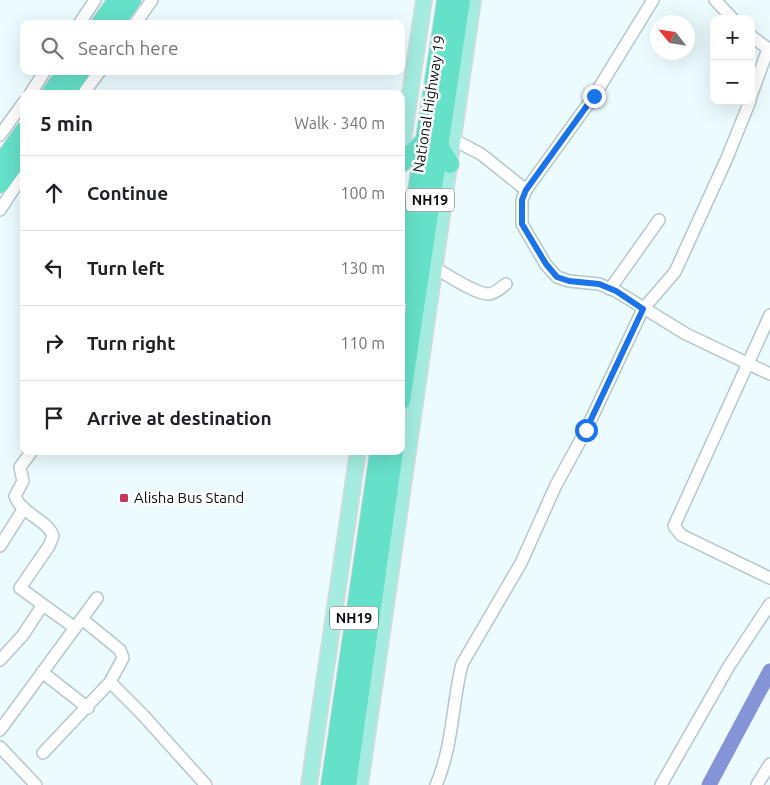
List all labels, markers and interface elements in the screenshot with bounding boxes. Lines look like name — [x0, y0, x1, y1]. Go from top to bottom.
north arrow — [650, 15, 695, 60]
map controls — [710, 15, 755, 105]
button: + — [710, 15, 755, 60]
search box — [20, 20, 405, 75]
icon: search — [38, 34, 66, 62]
street label: National Highway 19 — [409, 34, 448, 174]
text: Search here — [78, 37, 178, 59]
button: − — [710, 60, 755, 105]
route end — [583, 85, 606, 108]
text: 5 min — [40, 111, 93, 135]
text: Walk · 340 m — [294, 114, 385, 132]
icon: ahead — [40, 179, 68, 207]
text: Continue — [87, 182, 168, 204]
text: 100 m — [340, 184, 385, 202]
road number: NH19 — [406, 188, 454, 212]
icon: left — [40, 254, 68, 282]
text: Turn left — [87, 257, 165, 279]
text: 130 m — [340, 259, 385, 277]
icon: right — [40, 329, 68, 357]
text: Turn right — [87, 332, 175, 354]
text: 110 m — [340, 334, 385, 352]
icon: arrive — [40, 404, 68, 432]
text: Arrive at destination — [87, 407, 272, 429]
route start — [575, 419, 598, 442]
place label: Alisha Bus Stand — [134, 489, 244, 506]
marker: Alisha Bus Stand — [118, 492, 130, 504]
road number: NH19 — [330, 606, 378, 630]

